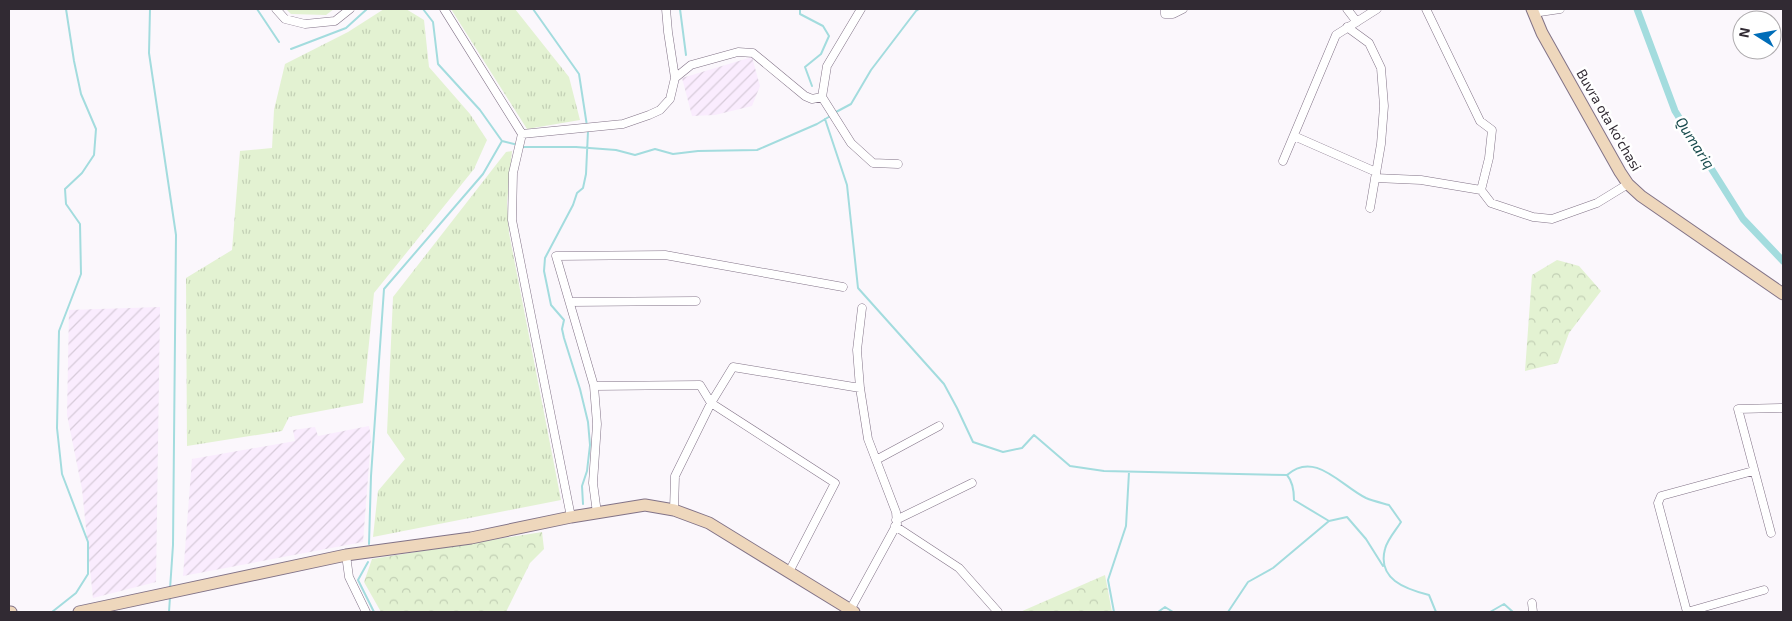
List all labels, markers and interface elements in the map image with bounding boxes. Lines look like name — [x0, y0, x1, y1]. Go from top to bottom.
north arrow — [1732, 10, 1782, 60]
text: N — [1734, 26, 1753, 39]
street label: Buvra ota ko'chasi — [1573, 66, 1646, 174]
water label: Qumariq — [1672, 113, 1719, 172]

